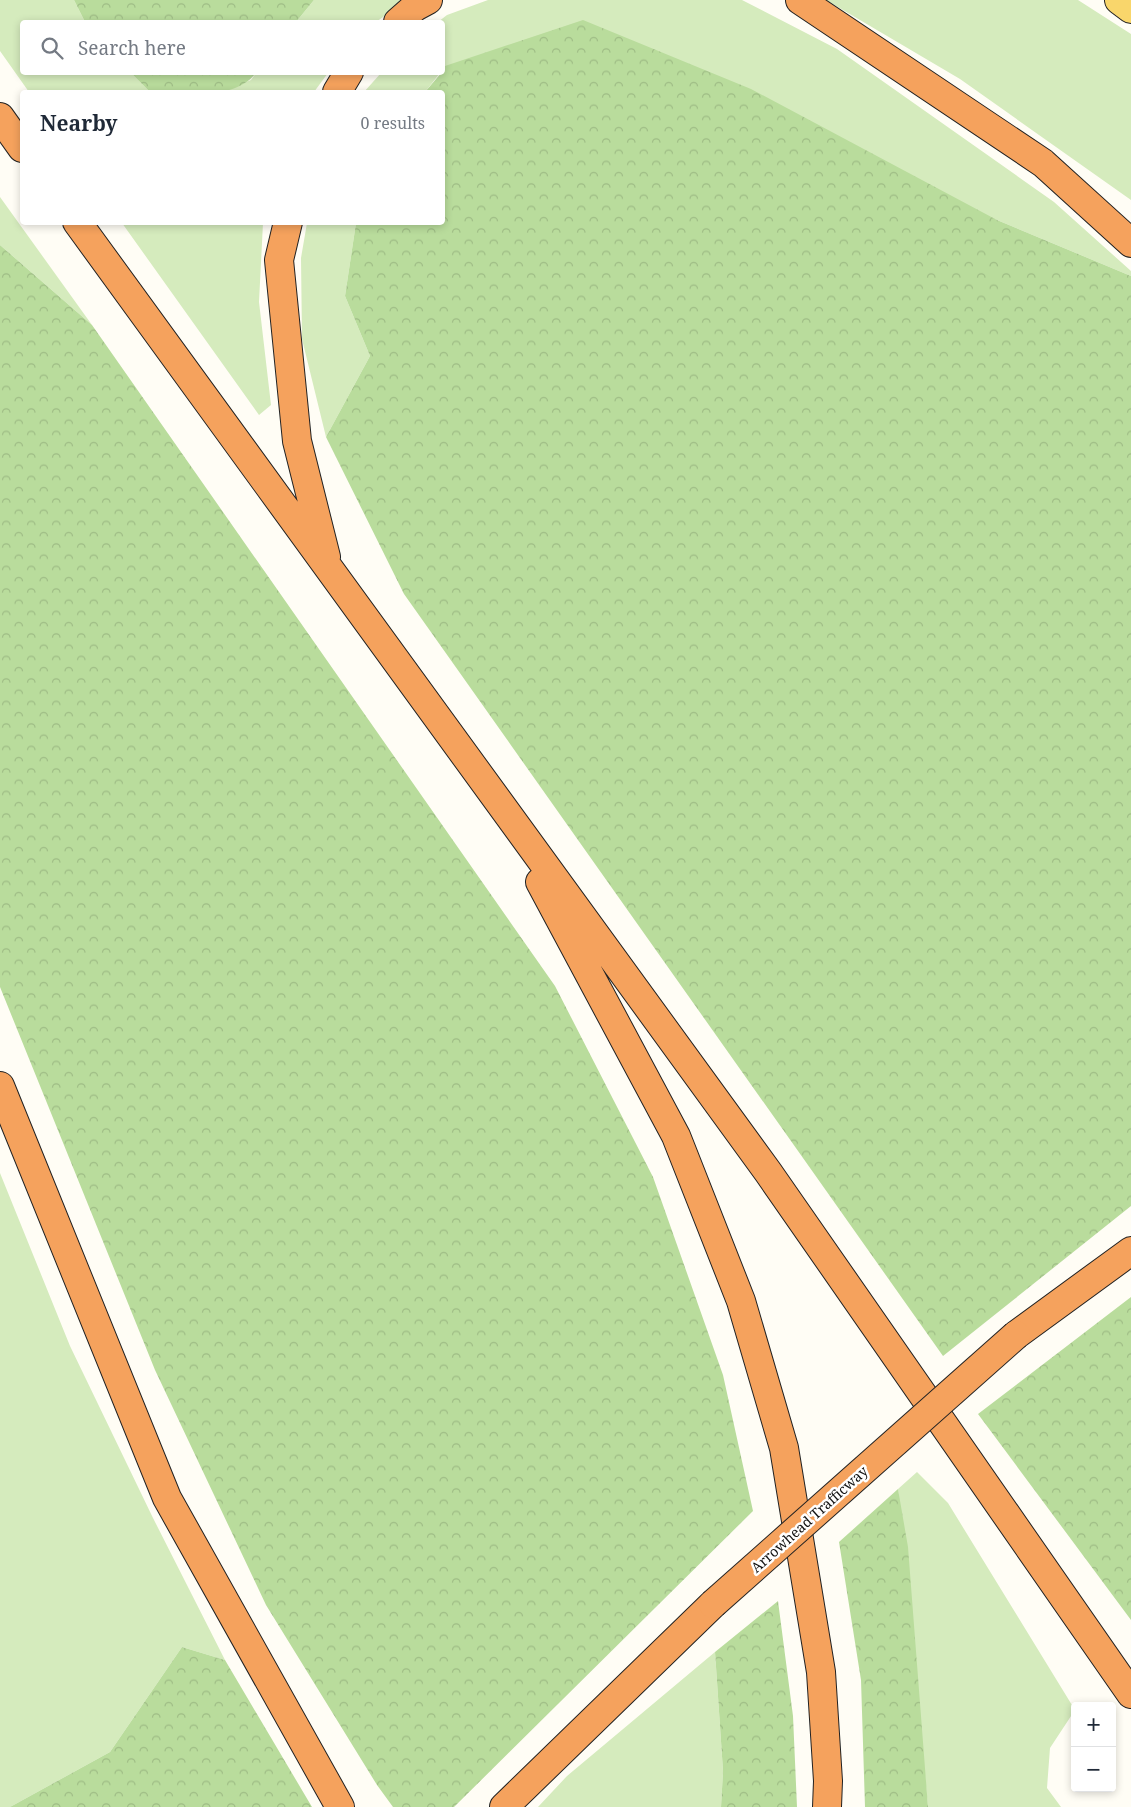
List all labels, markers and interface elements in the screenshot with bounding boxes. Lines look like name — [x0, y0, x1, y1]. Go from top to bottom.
search box — [20, 20, 445, 75]
icon: search — [38, 34, 66, 62]
text: Search here — [78, 35, 186, 61]
text: Nearby — [40, 109, 118, 137]
text: 0 results — [361, 112, 425, 134]
street label: Arrowhead Trafficway — [747, 1461, 872, 1577]
map controls — [1071, 1702, 1116, 1792]
button: + — [1071, 1702, 1116, 1747]
button: − — [1071, 1747, 1116, 1792]

